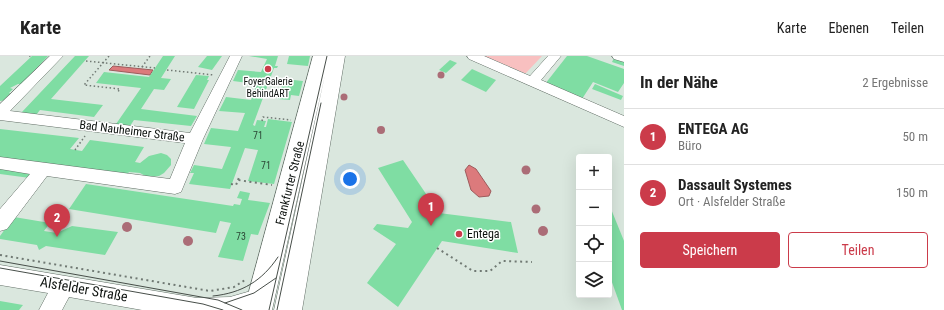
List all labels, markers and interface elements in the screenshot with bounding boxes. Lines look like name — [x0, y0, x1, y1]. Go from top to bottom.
text: Karte — [20, 16, 61, 39]
text: Karte — [777, 20, 806, 36]
text: Ebenen — [828, 20, 869, 36]
text: Teilen — [891, 20, 924, 36]
marker: FoyerGalerie BehindART — [263, 64, 273, 74]
text: In der Nähe — [640, 72, 718, 92]
text: 2 Ergebnisse — [862, 75, 928, 90]
place label: FoyerGalerie BehindART — [243, 76, 293, 99]
street label: Bad Nauheimer Straße — [79, 118, 186, 144]
text: ENTEGA AG — [678, 120, 749, 138]
text: 1 — [650, 129, 656, 144]
text: 50 m — [902, 129, 928, 144]
house number: 71 — [253, 130, 263, 141]
text: Büro — [678, 138, 702, 153]
street label: Frankfurter Straße — [273, 139, 307, 226]
map controls — [576, 154, 612, 298]
button: + — [576, 154, 612, 190]
house number: 71 — [261, 160, 271, 171]
your location — [340, 169, 360, 189]
text: Dassault Systemes — [678, 176, 792, 194]
text: 2 — [650, 185, 656, 200]
text: 150 m — [896, 185, 928, 200]
button: − — [576, 190, 612, 226]
pin: 1 — [418, 193, 444, 226]
text: Ort · Alsfelder Straße — [678, 194, 785, 209]
pin: 2 — [44, 204, 70, 237]
button: locate — [576, 226, 612, 262]
place label: Entega — [467, 227, 500, 241]
marker: Entega — [454, 229, 464, 239]
house number: 73 — [236, 231, 246, 242]
button: Speichern — [640, 232, 780, 268]
button: Teilen — [788, 232, 928, 268]
button: layers — [576, 262, 612, 298]
street label: Alsfelder Straße — [39, 273, 129, 305]

